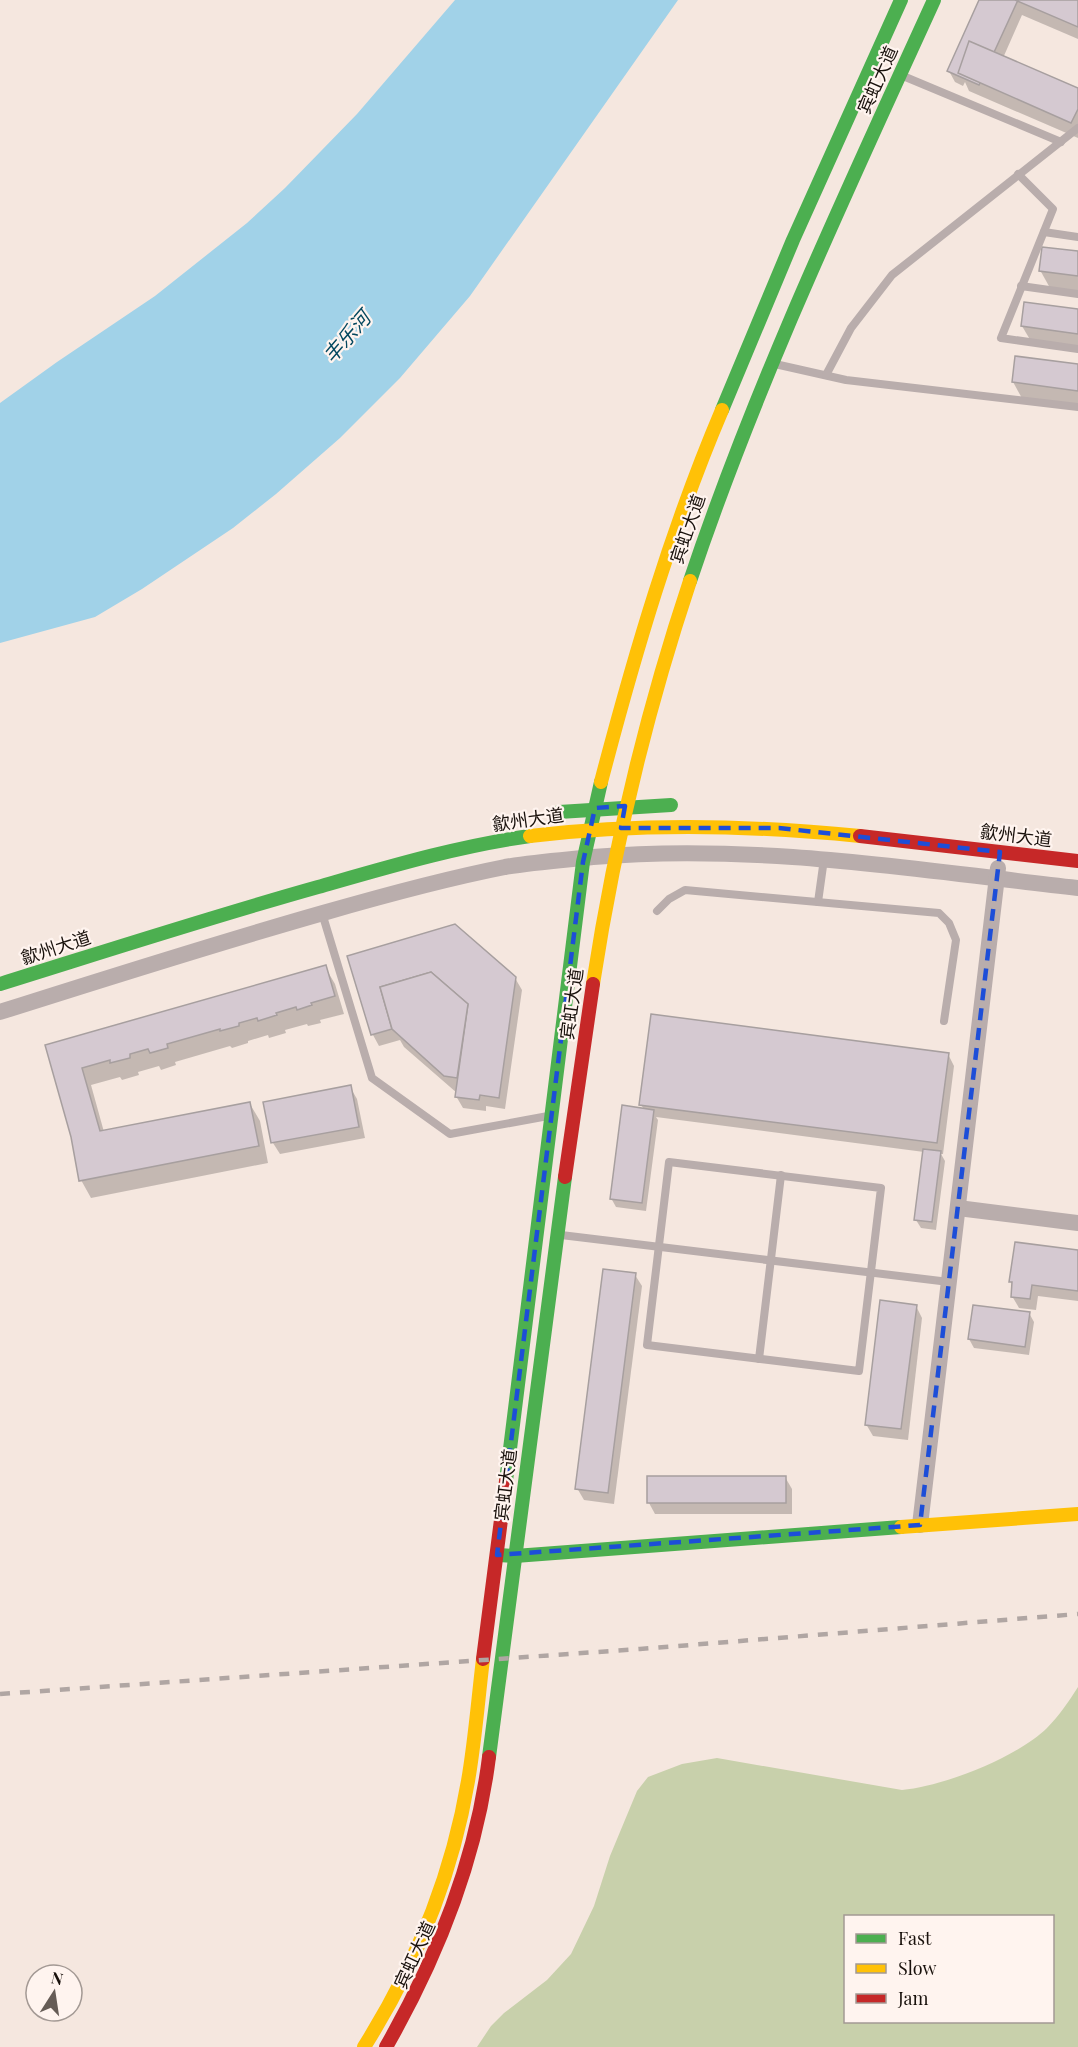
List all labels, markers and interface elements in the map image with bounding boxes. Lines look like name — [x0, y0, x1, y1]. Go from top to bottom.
street label: 宾虹大道 — [851, 42, 903, 117]
water label: 丰乐河 — [316, 301, 378, 368]
street label: 宾虹大道 — [664, 491, 710, 567]
street label: 歙州大道 — [491, 802, 565, 836]
street label: 歙州大道 — [979, 819, 1053, 851]
street label: 歙州大道 — [18, 925, 94, 970]
street label: 宾虹大道 — [554, 967, 588, 1041]
street label: 宾虹大道 — [489, 1448, 521, 1522]
legend — [844, 1915, 1054, 2023]
street label: 宾虹大道 — [388, 1917, 440, 1992]
text: Fast — [898, 1926, 932, 1950]
text: Slow — [898, 1956, 936, 1980]
north arrow — [24, 1963, 84, 2023]
text: N — [49, 1966, 65, 1989]
text: Jam — [897, 1986, 928, 2010]

